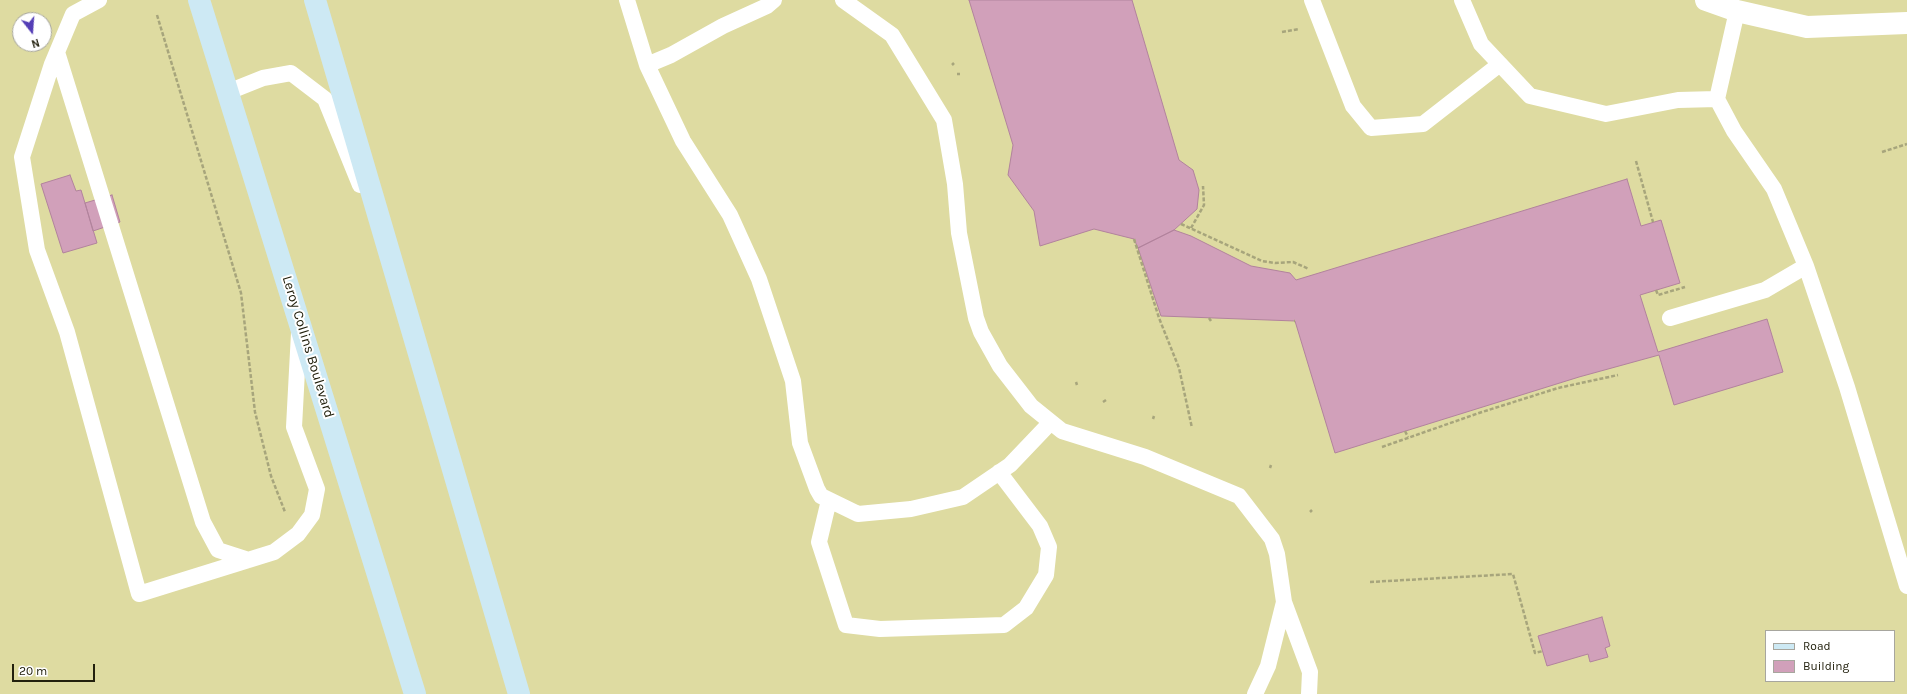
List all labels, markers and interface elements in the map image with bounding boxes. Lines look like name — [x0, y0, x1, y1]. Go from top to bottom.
north arrow — [12, 12, 52, 52]
text: N — [30, 36, 41, 50]
street label: Leroy Collins Boulevard — [278, 274, 338, 420]
legend — [1765, 630, 1895, 682]
text: Road — [1803, 639, 1831, 653]
scale bar — [14, 656, 97, 682]
text: Building — [1803, 659, 1849, 673]
text: 20 m — [19, 664, 47, 678]

